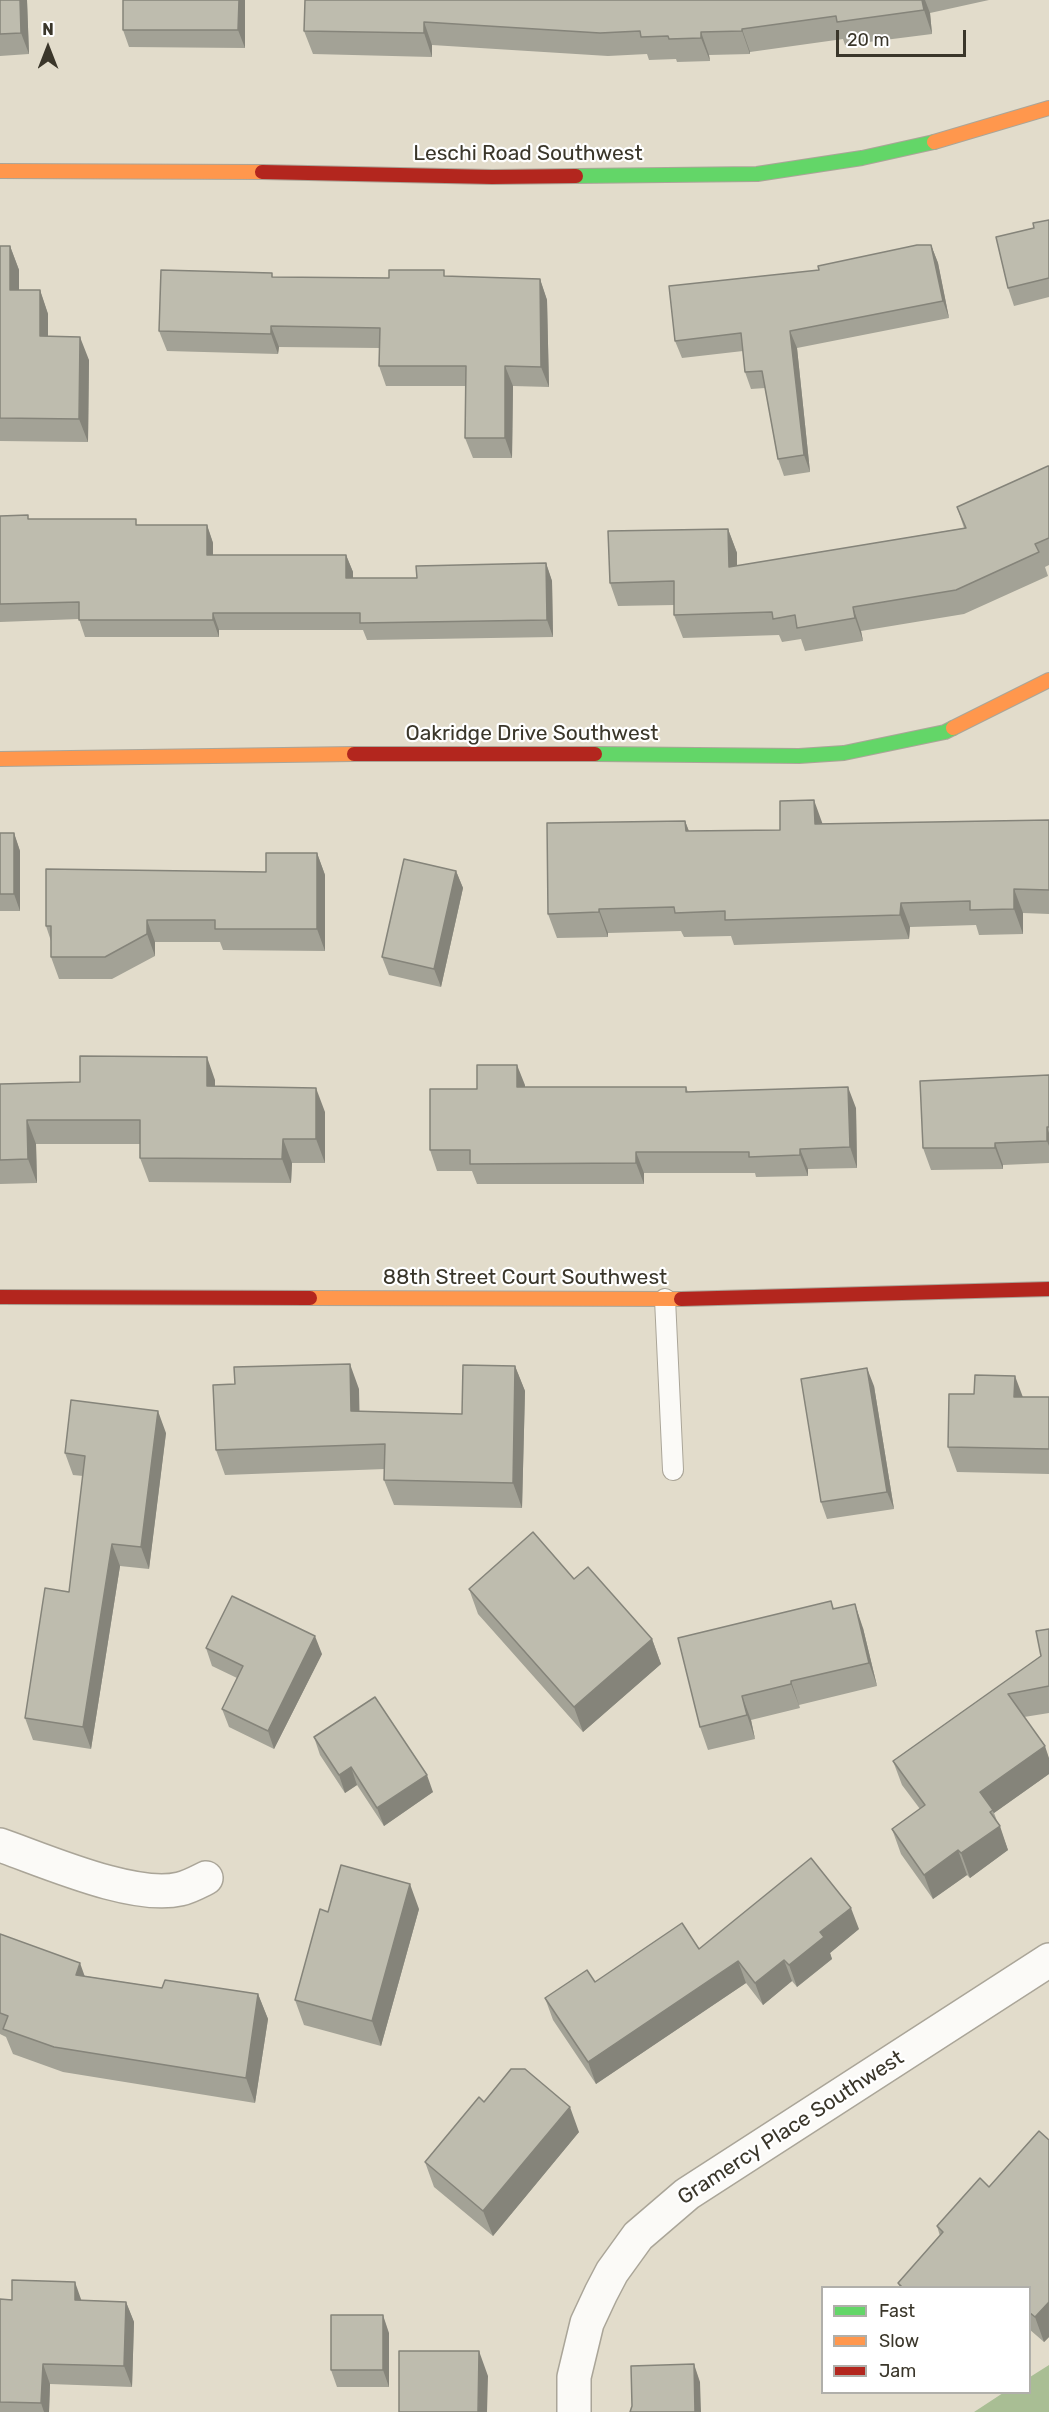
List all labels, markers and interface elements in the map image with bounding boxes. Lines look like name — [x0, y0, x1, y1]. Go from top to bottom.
north arrow — [18, 18, 78, 78]
scale bar — [839, 18, 970, 56]
text: N — [42, 20, 54, 39]
text: 20 m — [847, 29, 889, 51]
street label: Leschi Road Southwest — [413, 141, 643, 167]
street label: Oakridge Drive Southwest — [405, 721, 659, 747]
street label: 88th Street Court Southwest — [383, 1265, 667, 1291]
street label: Gramercy Place Southwest — [673, 2045, 909, 2211]
legend — [821, 2286, 1031, 2394]
text: Fast — [879, 2300, 915, 2322]
text: Slow — [879, 2330, 919, 2352]
text: Jam — [879, 2360, 916, 2382]

